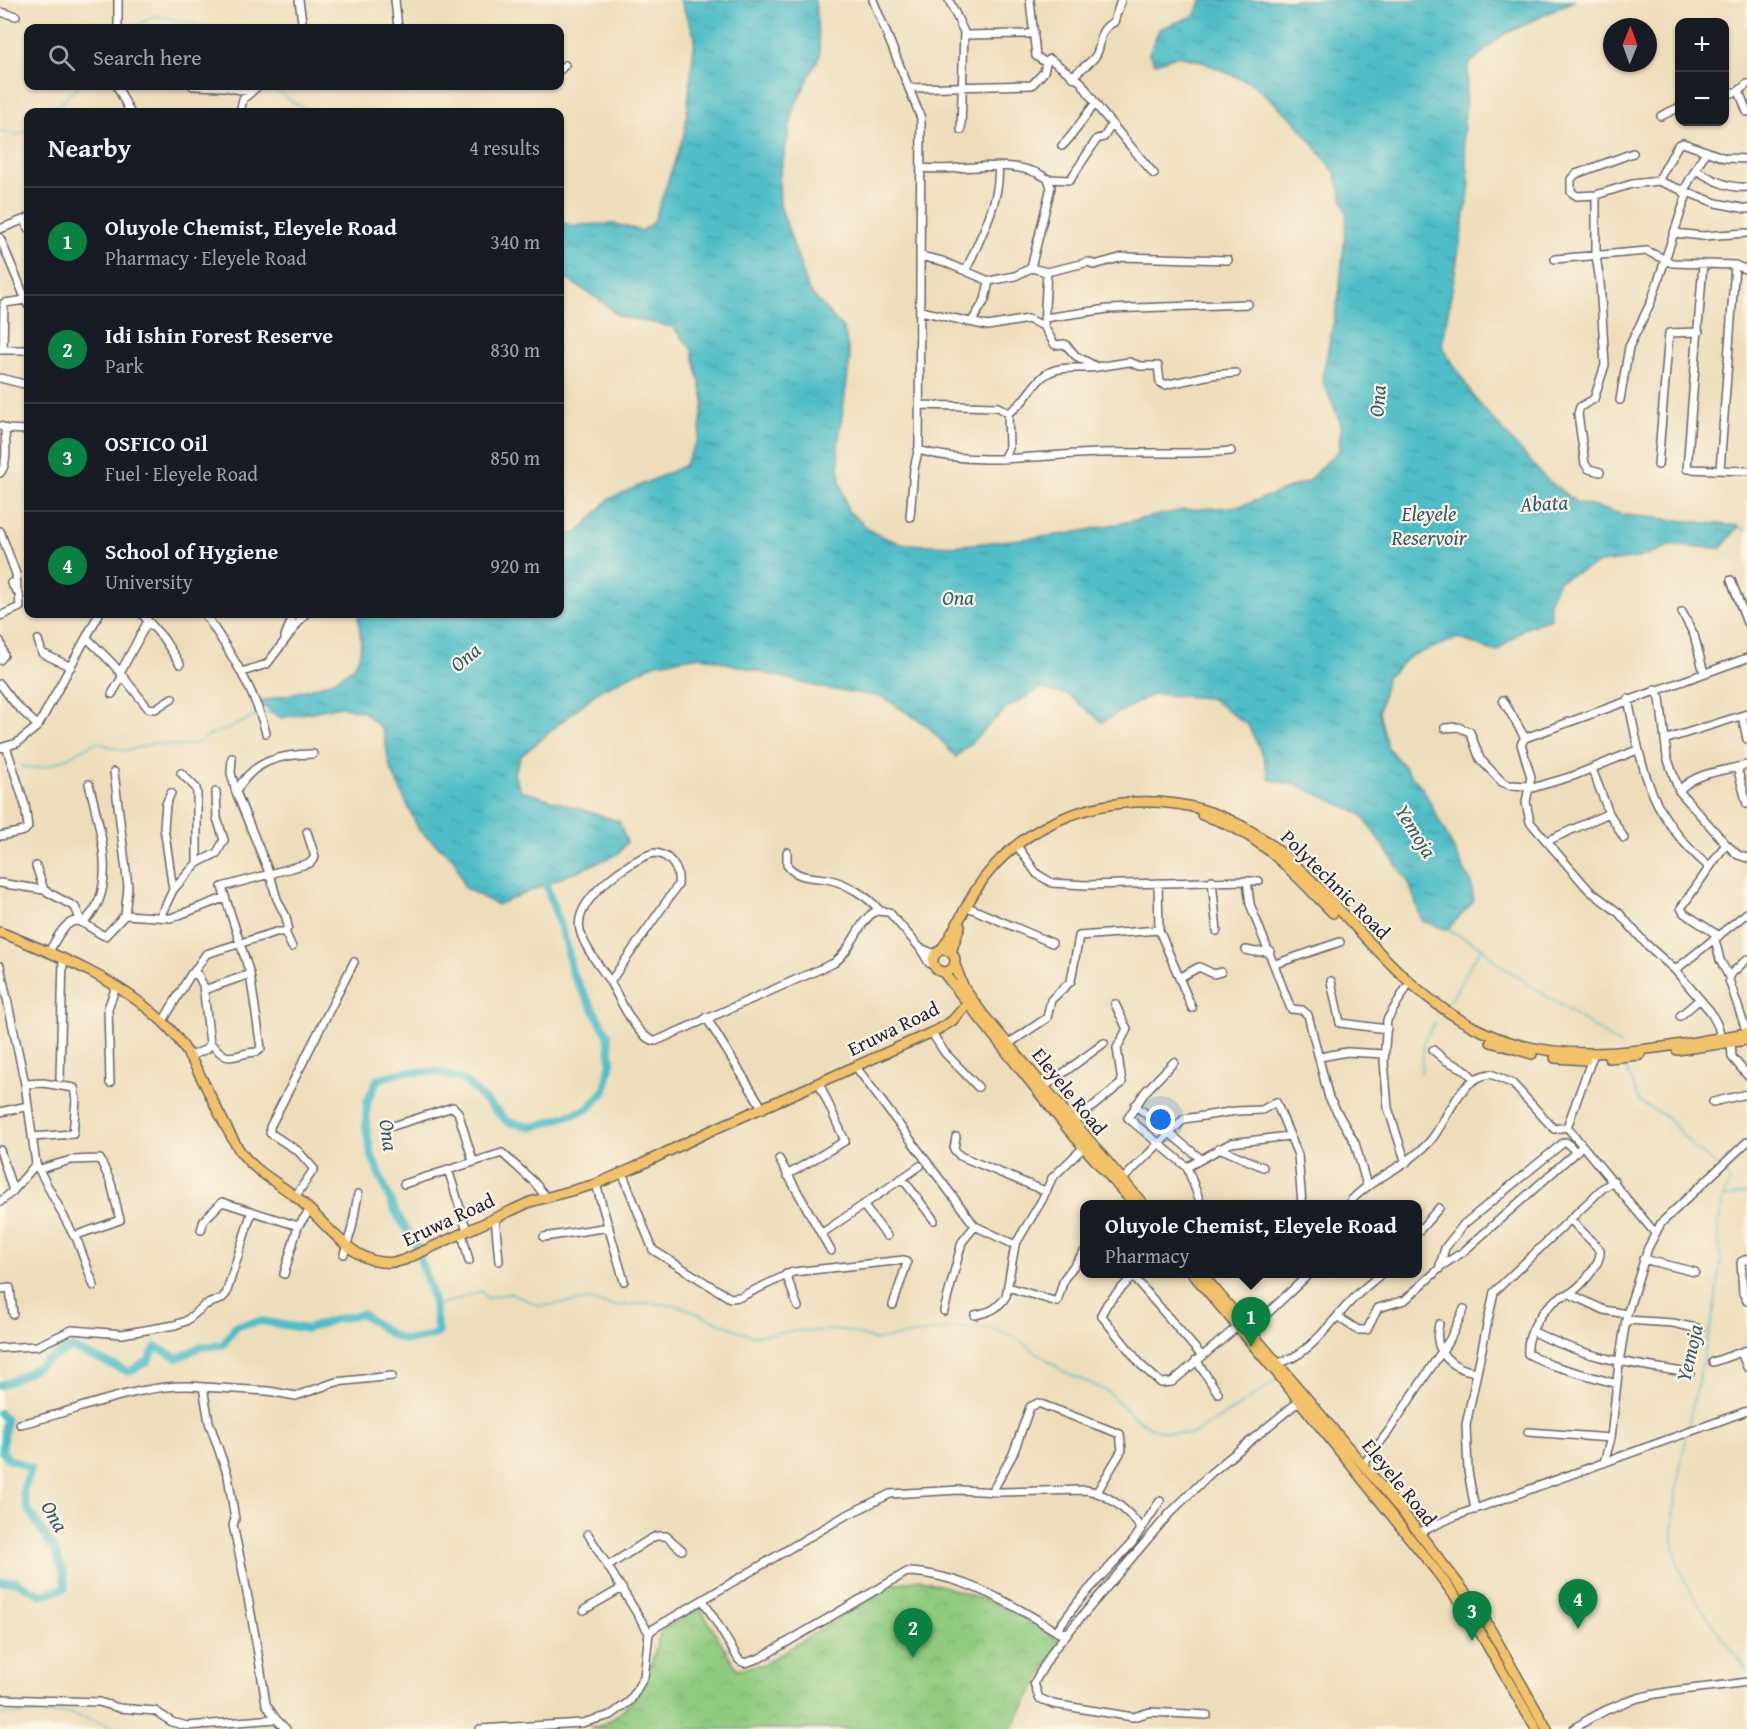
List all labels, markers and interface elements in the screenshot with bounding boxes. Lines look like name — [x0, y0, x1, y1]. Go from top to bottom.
north arrow — [1603, 18, 1657, 72]
map controls — [1675, 18, 1729, 126]
button: + — [1675, 18, 1729, 72]
search box — [24, 24, 564, 90]
icon: search — [45, 41, 78, 74]
text: Search here — [93, 41, 202, 73]
button: − — [1675, 72, 1729, 126]
text: Nearby — [48, 128, 131, 167]
text: 4 results — [469, 133, 540, 162]
text: Oluyole Chemist, Eleyele Road — [105, 211, 397, 243]
text: 1 — [62, 227, 73, 256]
text: 340 m — [490, 227, 540, 256]
text: Pharmacy · Eleyele Road — [105, 243, 307, 272]
text: Idi Ishin Forest Reserve — [105, 319, 333, 351]
text: 2 — [62, 335, 73, 364]
text: 830 m — [490, 335, 540, 364]
text: Park — [105, 351, 144, 380]
water label: Ona — [1360, 384, 1394, 418]
text: OSFICO Oil — [105, 427, 208, 459]
text: 3 — [62, 443, 73, 472]
text: 850 m — [490, 443, 540, 472]
text: Fuel · Eleyele Road — [105, 459, 258, 488]
water label: Abata — [1518, 486, 1569, 520]
water label: Eleyele Reservoir — [1390, 498, 1468, 553]
text: School of Hygiene — [105, 535, 278, 567]
text: 4 — [62, 551, 73, 580]
text: 920 m — [490, 551, 540, 580]
text: University — [105, 567, 193, 596]
water label: Ona — [942, 582, 974, 613]
water label: Ona — [443, 635, 487, 679]
water label: Yemoja — [1387, 798, 1445, 864]
street label: Polytechnic Road — [1275, 823, 1398, 946]
street label: Eruwa Road — [842, 993, 944, 1063]
street label: Eleyele Road — [1026, 1041, 1115, 1141]
your location — [1146, 1105, 1175, 1134]
water label: Ona — [371, 1117, 407, 1153]
street label: Eruwa Road — [397, 1185, 499, 1253]
popup — [1080, 1200, 1422, 1278]
text: Oluyole Chemist, Eleyele Road — [1105, 1209, 1397, 1241]
text: Pharmacy — [1105, 1241, 1189, 1270]
pin: 1 — [1232, 1298, 1270, 1347]
water label: Yemoja — [1667, 1321, 1711, 1385]
street label: Eleyele Road — [1356, 1432, 1445, 1532]
water label: Ona — [34, 1494, 77, 1538]
pin: 4 — [1558, 1580, 1598, 1629]
pin: 3 — [1452, 1592, 1492, 1641]
pin: 2 — [894, 1608, 932, 1658]

